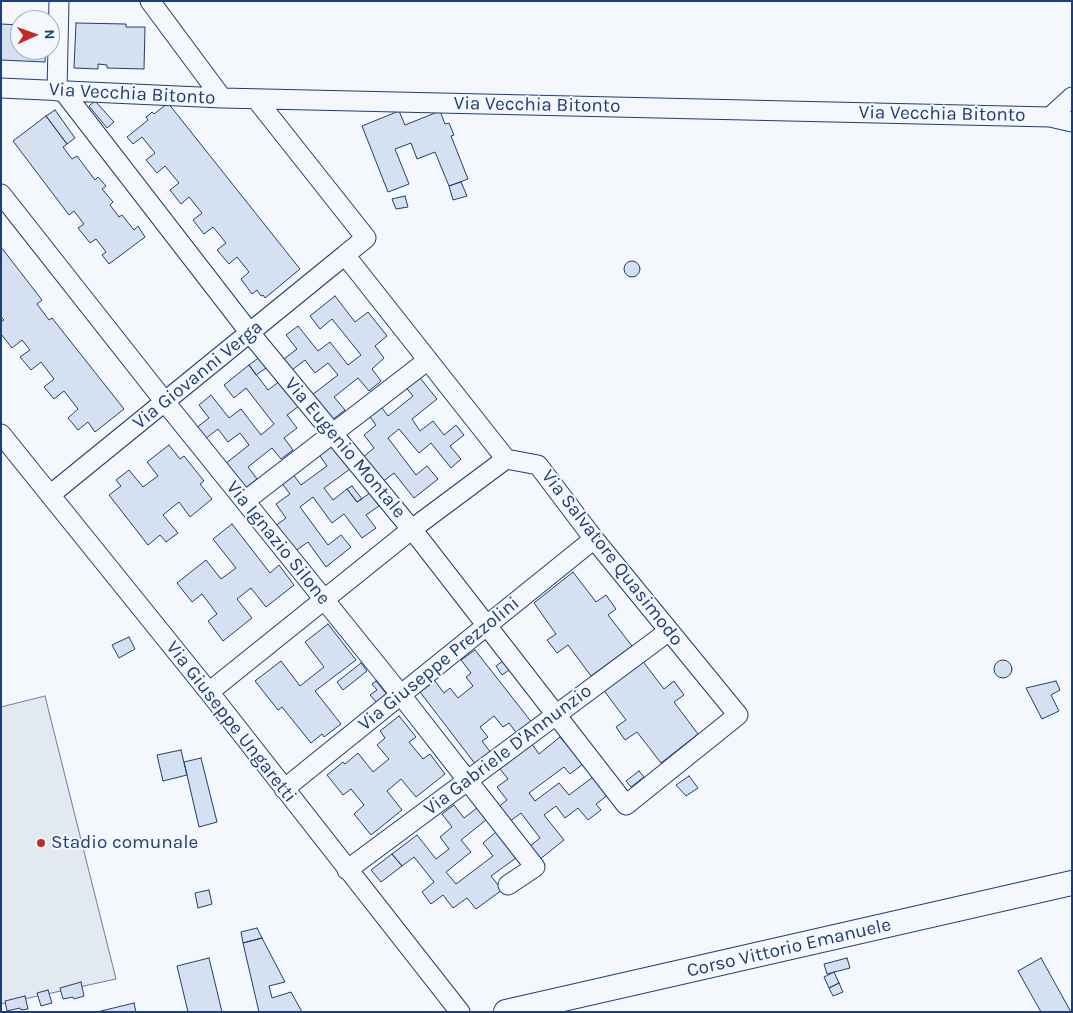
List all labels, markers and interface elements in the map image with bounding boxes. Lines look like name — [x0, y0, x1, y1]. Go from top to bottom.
north arrow — [10, 10, 60, 60]
text: N — [41, 29, 58, 40]
street label: Via Vecchia Bitonto — [48, 78, 216, 110]
street label: Via Vecchia Bitonto — [453, 92, 621, 118]
street label: Via Vecchia Bitonto — [858, 101, 1026, 127]
street label: Via Giovanni Verga — [129, 316, 267, 434]
street label: Via Eugenio Montale — [279, 373, 411, 523]
street label: Via Salvatore Quasimodo — [536, 465, 688, 651]
street label: Via Ignazio Silone — [221, 476, 335, 610]
street label: Via Giuseppe Prezzolini — [354, 592, 524, 736]
street label: Via Giuseppe Ungaretti — [161, 637, 301, 807]
street label: Via Gabriele D'Annunzio — [420, 679, 596, 821]
place label: Stadio comunale — [51, 832, 198, 854]
marker: Stadio comunale — [35, 837, 47, 849]
street label: Corso Vittorio Emanuele — [685, 913, 893, 983]

